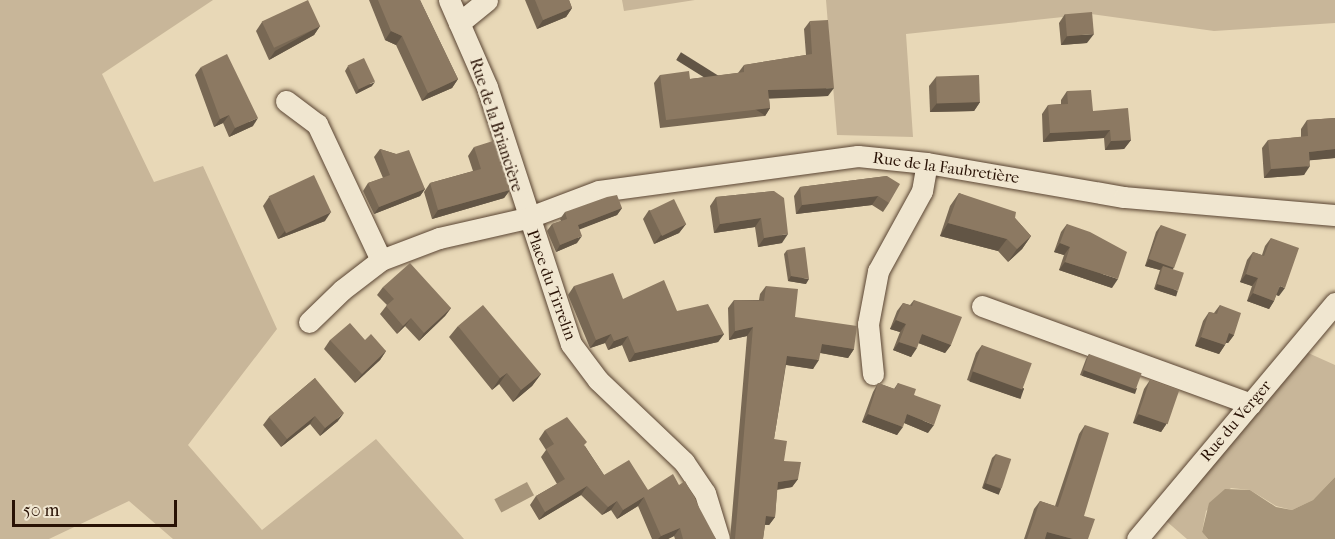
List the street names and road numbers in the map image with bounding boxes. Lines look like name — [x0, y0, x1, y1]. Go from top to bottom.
street label: Rue de la Briancière — [465, 56, 527, 194]
street label: Rue de la Faubretière — [872, 148, 1020, 188]
street label: Place du Tirrelin — [522, 227, 580, 343]
street label: Rue du Verger — [1196, 376, 1276, 466]

